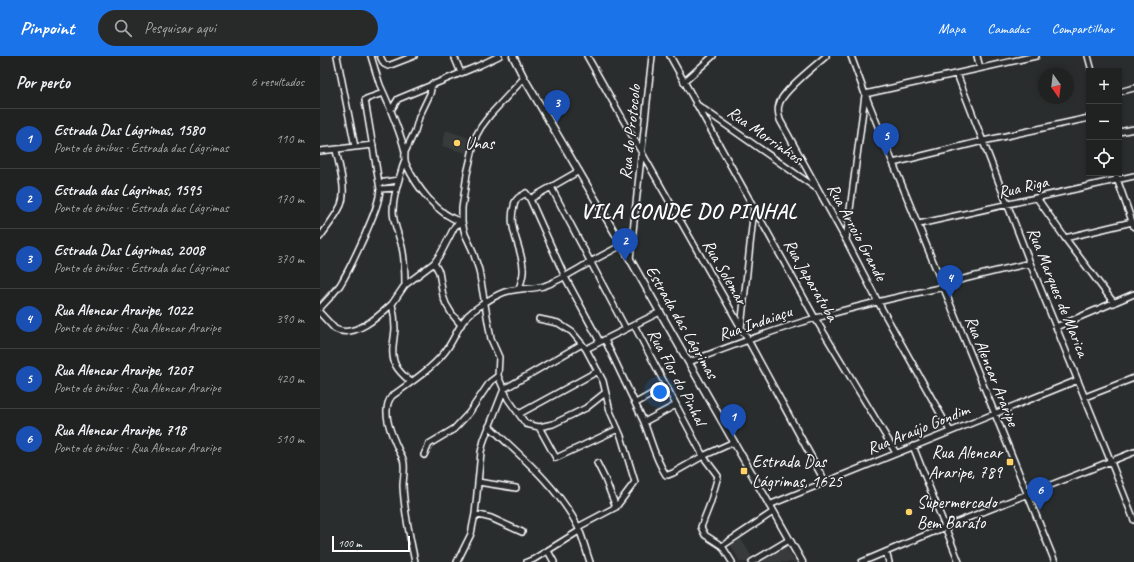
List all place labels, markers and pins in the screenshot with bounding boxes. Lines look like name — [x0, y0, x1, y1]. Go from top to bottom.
pin: 3 — [544, 90, 570, 123]
pin: 5 — [873, 123, 899, 156]
place label: Unas — [465, 133, 495, 154]
marker: Unas — [452, 138, 462, 148]
pin: 2 — [612, 228, 638, 261]
pin: 4 — [937, 265, 963, 298]
pin: 1 — [720, 404, 746, 437]
place label: Rua Alencar Araripe, 789 — [928, 442, 1004, 483]
place label: Estrada Das Lágrimas, 1625 — [752, 451, 844, 492]
marker: Rua Alencar Araripe, 789 — [1005, 457, 1015, 467]
marker: Estrada Das Lágrimas, 1625 — [739, 466, 749, 476]
pin: 6 — [1027, 477, 1053, 510]
place label: Supermercado Bem Barato — [917, 492, 999, 533]
marker: Supermercado Bem Barato — [904, 507, 914, 517]

